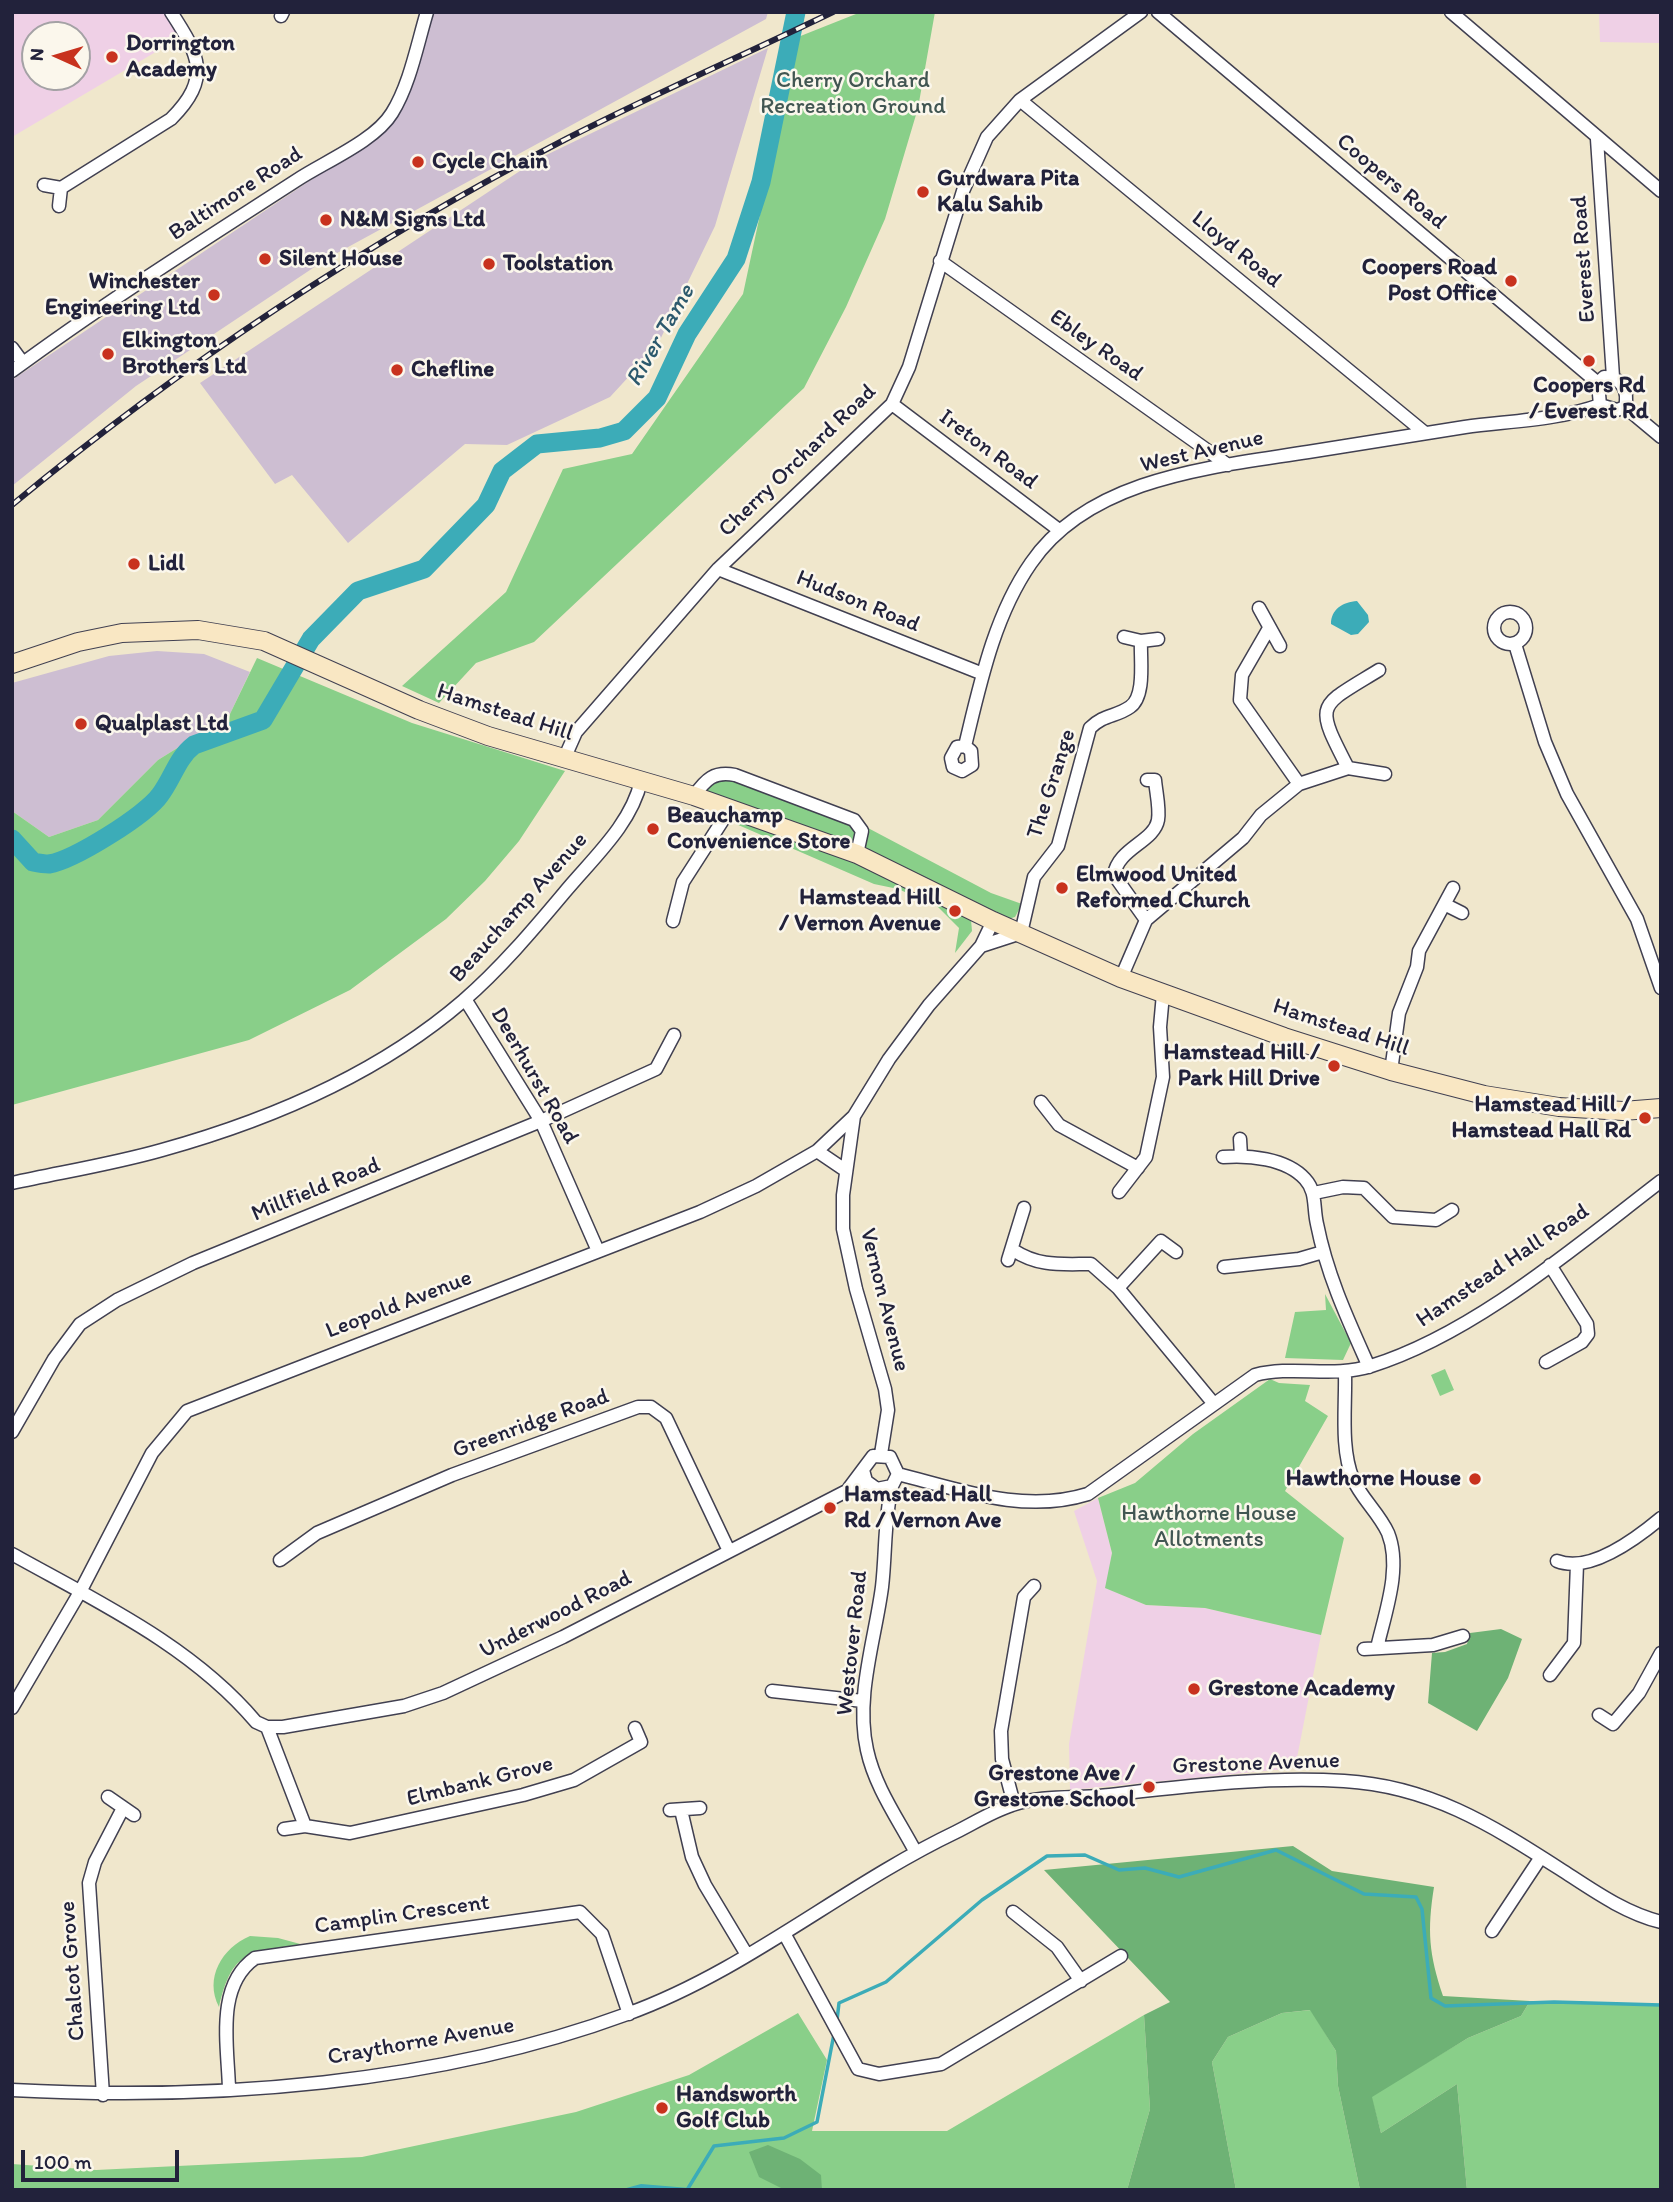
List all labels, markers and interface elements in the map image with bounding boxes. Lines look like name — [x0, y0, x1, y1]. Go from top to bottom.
north arrow — [21, 21, 91, 91]
place label: Dorrington Academy — [126, 30, 235, 84]
text: N — [25, 47, 48, 62]
marker: Dorrington Academy — [104, 49, 120, 65]
park label: Cherry Orchard Recreation Ground — [760, 67, 946, 121]
street label: Coopers Road — [1330, 128, 1452, 236]
street label: Baltimore Road — [164, 141, 308, 247]
place label: Cycle Chain — [432, 148, 548, 176]
marker: Cycle Chain — [410, 154, 426, 170]
place label: Gurdwara Pita Kalu Sahib — [937, 165, 1079, 219]
marker: Gurdwara Pita Kalu Sahib — [915, 184, 931, 200]
street label: Everest Road — [1566, 195, 1602, 323]
street label: Lloyd Road — [1185, 205, 1287, 295]
place label: N&M Signs Ltd — [340, 206, 485, 234]
marker: N&M Signs Ltd — [318, 212, 334, 228]
place label: Silent House — [279, 245, 403, 273]
place label: Toolstation — [503, 250, 613, 278]
marker: Silent House — [257, 251, 273, 267]
place label: Coopers Road Post Office — [1362, 254, 1497, 308]
marker: Toolstation — [481, 256, 497, 272]
place label: Winchester Engineering Ltd — [45, 268, 200, 322]
marker: Coopers Road Post Office — [1503, 273, 1519, 289]
water label: River Tame — [620, 280, 702, 392]
marker: Winchester Engineering Ltd — [206, 287, 222, 303]
street label: Ebley Road — [1044, 304, 1148, 388]
place label: Elkington Brothers Ltd — [122, 327, 247, 381]
marker: Elkington Brothers Ltd — [100, 346, 116, 362]
marker: Coopers Rd / Everest Rd — [1581, 353, 1597, 369]
place label: Chefline — [411, 356, 494, 384]
marker: Chefline — [389, 362, 405, 378]
place label: Coopers Rd / Everest Rd — [1529, 372, 1649, 426]
street label: Cherry Orchard Road — [713, 379, 883, 543]
street label: Ireton Road — [933, 404, 1043, 496]
street label: West Avenue — [1138, 424, 1266, 480]
place label: Lidl — [148, 550, 185, 578]
marker: Lidl — [126, 556, 142, 572]
street label: Hudson Road — [792, 565, 924, 639]
street label: Hamstead Hill — [433, 678, 577, 748]
place label: Qualplast Ltd — [95, 710, 229, 738]
marker: Qualplast Ltd — [73, 716, 89, 732]
street label: The Grange — [1021, 726, 1083, 842]
place label: Beauchamp Convenience Store — [667, 802, 850, 856]
marker: Beauchamp Convenience Store — [645, 821, 661, 837]
street label: Beauchamp Avenue — [444, 827, 594, 989]
place label: Elmwood United Reformed Church — [1076, 861, 1250, 915]
marker: Elmwood United Reformed Church — [1054, 880, 1070, 896]
place label: Hamstead Hill / Vernon Avenue — [779, 884, 941, 938]
marker: Hamstead Hill / Vernon Avenue — [947, 903, 963, 919]
street label: Hamstead Hill — [1269, 993, 1413, 1063]
street label: Deerhurst Road — [484, 1003, 584, 1149]
place label: Hamstead Hill / Park Hill Drive — [1163, 1039, 1320, 1093]
marker: Hamstead Hill / Park Hill Drive — [1326, 1058, 1342, 1074]
place label: Hamstead Hill / Hamstead Hall Rd — [1452, 1091, 1631, 1145]
marker: Hamstead Hill / Hamstead Hall Rd — [1637, 1110, 1653, 1126]
street label: Millfield Road — [248, 1152, 384, 1228]
street label: Hamstead Hall Road — [1411, 1198, 1595, 1334]
street label: Vernon Avenue — [853, 1225, 915, 1375]
street label: Leopold Avenue — [322, 1264, 476, 1346]
street label: Greenridge Road — [449, 1383, 613, 1465]
place label: Hawthorne House — [1286, 1465, 1461, 1493]
marker: Hawthorne House — [1467, 1471, 1483, 1487]
place label: Hamstead Hall Rd / Vernon Ave — [844, 1481, 1001, 1535]
marker: Hamstead Hall Rd / Vernon Ave — [822, 1500, 838, 1516]
park label: Hawthorne House Allotments — [1121, 1500, 1297, 1554]
street label: Underwood Road — [475, 1565, 637, 1665]
street label: Westover Road — [832, 1569, 874, 1717]
place label: Grestone Academy — [1208, 1675, 1395, 1703]
marker: Grestone Academy — [1186, 1681, 1202, 1697]
street label: Grestone Avenue — [1172, 1747, 1340, 1781]
street label: Elmbank Grove — [404, 1750, 556, 1814]
place label: Grestone Ave / Grestone School — [974, 1760, 1135, 1814]
marker: Grestone Ave / Grestone School — [1141, 1779, 1157, 1795]
street label: Camplin Crescent — [313, 1889, 491, 1941]
street label: Chalcot Grove — [54, 1900, 92, 2042]
street label: Craythorne Avenue — [325, 2012, 517, 2072]
place label: Handsworth Golf Club — [676, 2081, 797, 2135]
marker: Handsworth Golf Club — [654, 2100, 670, 2116]
scale bar — [24, 2136, 182, 2180]
text: 100 m — [34, 2149, 92, 2174]

